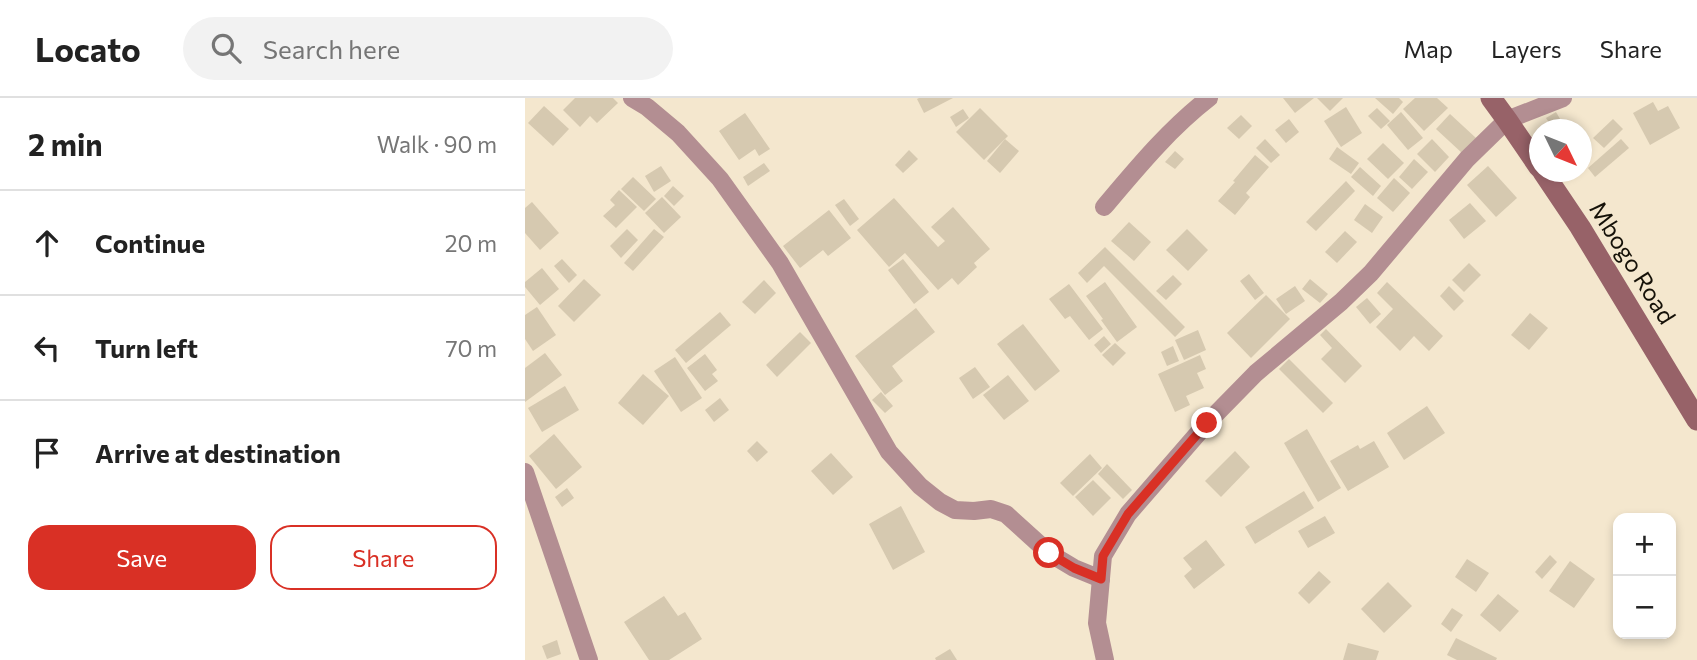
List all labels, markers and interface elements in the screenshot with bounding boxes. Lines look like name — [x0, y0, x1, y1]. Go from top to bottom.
search box — [183, 17, 673, 80]
text: Locato — [35, 28, 141, 69]
icon: search — [207, 29, 245, 67]
text: Search here — [263, 33, 400, 64]
text: Map — [1404, 34, 1453, 63]
text: Layers — [1491, 34, 1562, 63]
text: Share — [1600, 34, 1662, 63]
north arrow — [1529, 119, 1592, 182]
text: 2 min — [28, 125, 103, 162]
text: Walk · 90 m — [377, 130, 497, 158]
street label: Mbogo Road — [1584, 195, 1682, 329]
icon: ahead — [28, 224, 66, 262]
text: Continue — [95, 227, 205, 258]
text: 20 m — [445, 229, 497, 257]
icon: left — [28, 329, 66, 367]
text: Turn left — [95, 332, 198, 363]
text: 70 m — [445, 334, 497, 362]
route end — [1191, 407, 1222, 438]
icon: arrive — [28, 434, 66, 472]
text: Arrive at destination — [95, 437, 341, 468]
map controls — [1613, 513, 1676, 639]
button: + — [1613, 513, 1676, 576]
button: Save — [28, 525, 256, 590]
button: Share — [270, 525, 497, 590]
route start — [1033, 537, 1064, 568]
button: − — [1613, 576, 1676, 639]

